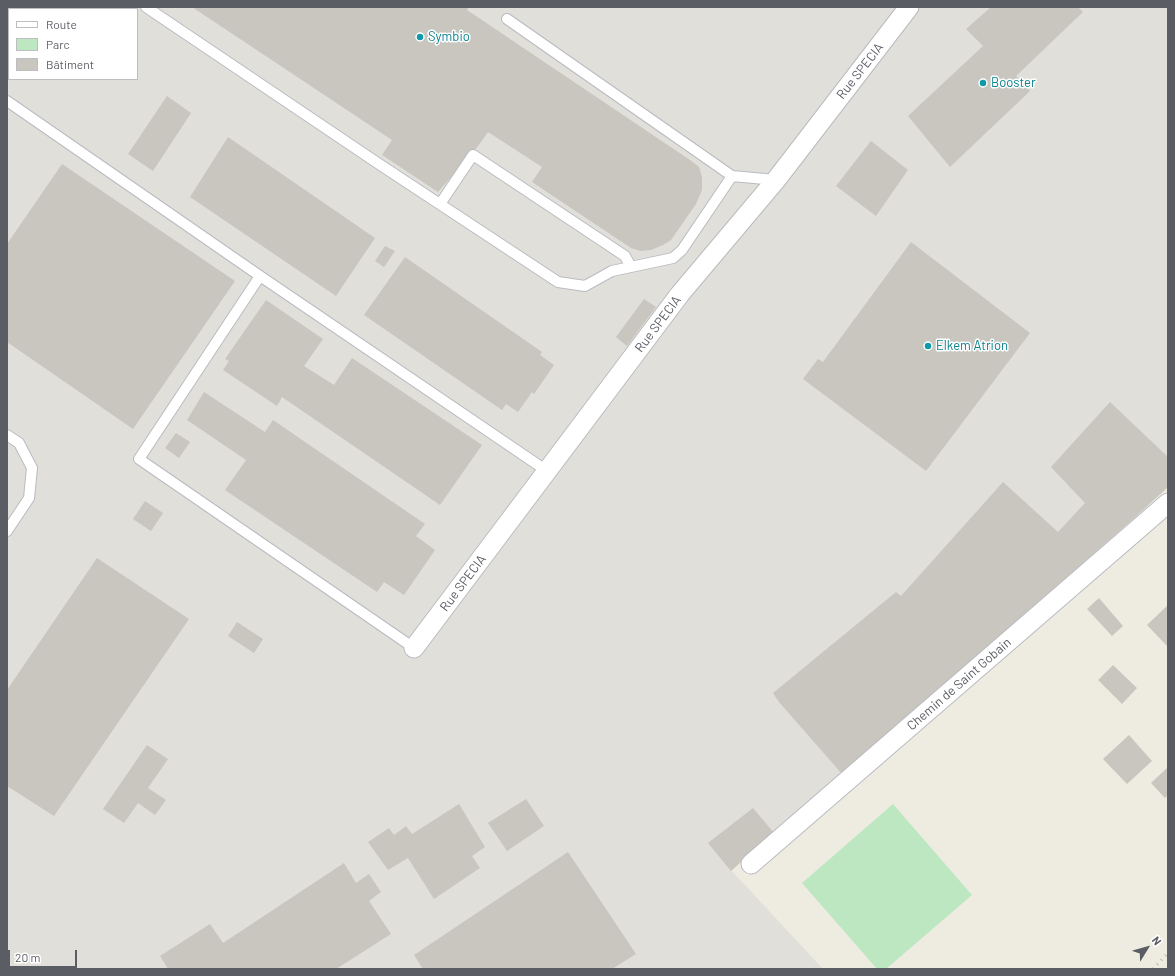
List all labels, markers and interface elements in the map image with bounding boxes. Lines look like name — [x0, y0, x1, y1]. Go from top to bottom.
legend — [8, 8, 138, 80]
text: Route — [46, 17, 77, 31]
place label: Symbio — [428, 29, 470, 45]
marker: Symbio — [415, 32, 425, 42]
text: Parc — [46, 37, 70, 51]
street label: Rue SPECIA — [833, 40, 887, 102]
text: Bâtiment — [46, 57, 94, 71]
place label: Booster — [991, 75, 1036, 91]
marker: Booster — [978, 78, 988, 88]
street label: Rue SPECIA — [632, 293, 684, 355]
place label: Elkem Atrion — [936, 338, 1008, 354]
marker: Elkem Atrion — [923, 341, 933, 351]
street label: Rue SPECIA — [437, 552, 489, 614]
street label: Chemin de Saint Gobain — [904, 634, 1014, 734]
north arrow — [1127, 928, 1167, 968]
text: N — [1150, 934, 1164, 947]
scale bar — [10, 942, 79, 968]
text: 20 m — [15, 950, 41, 964]

